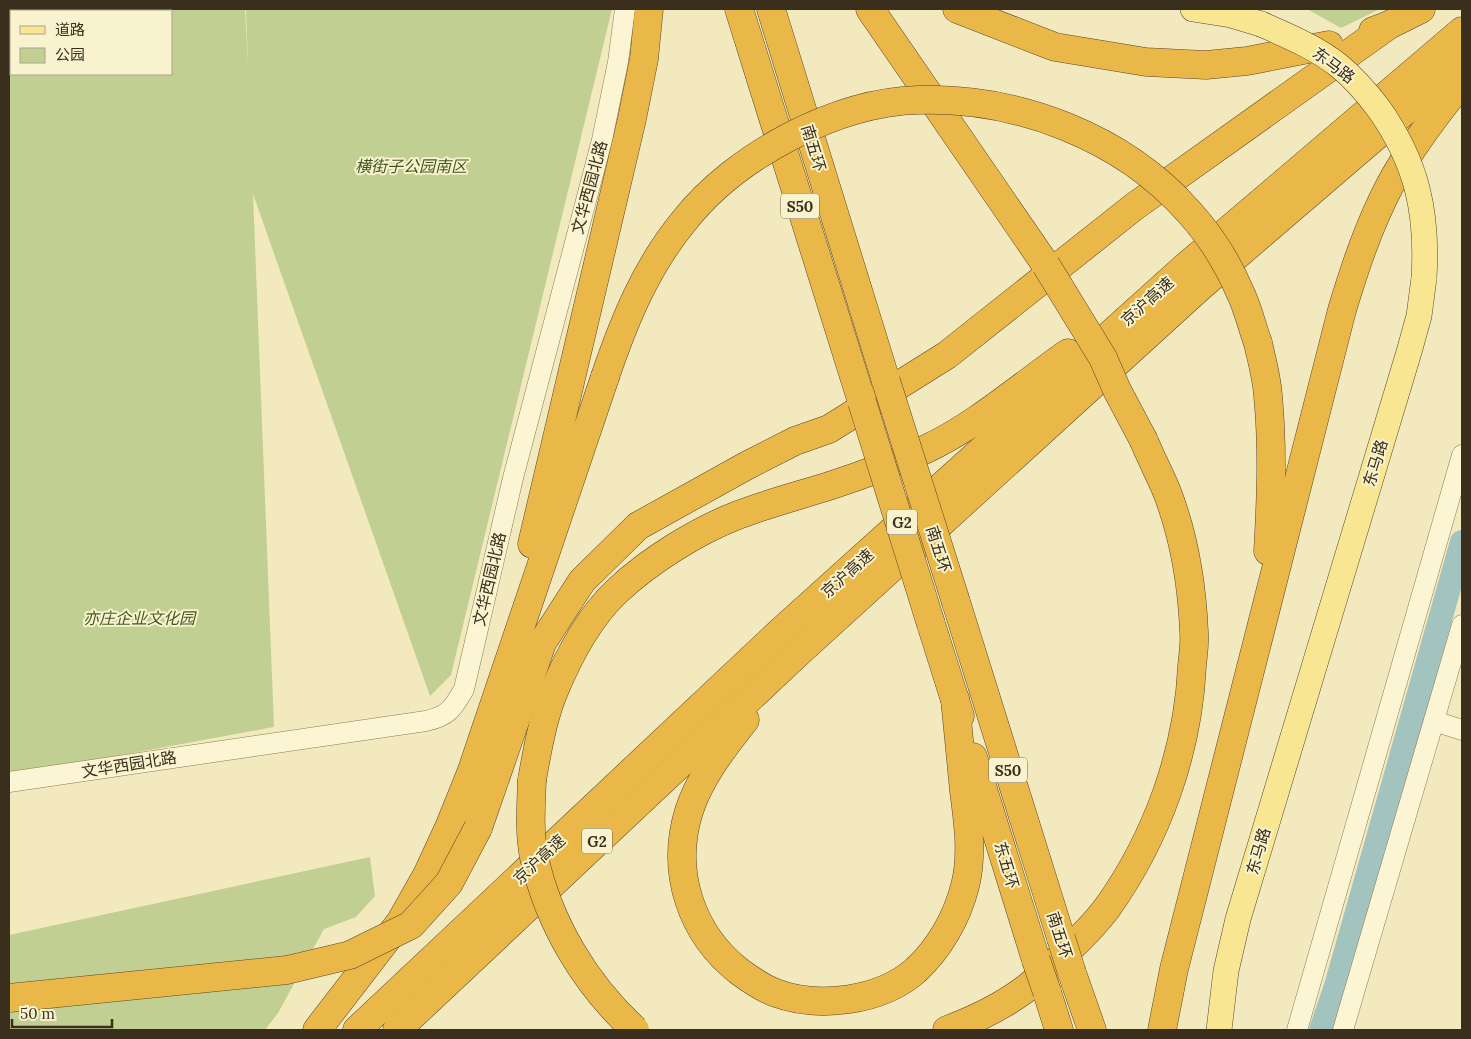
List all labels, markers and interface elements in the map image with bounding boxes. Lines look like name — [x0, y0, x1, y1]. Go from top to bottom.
legend — [10, 10, 172, 75]
text: 道路 — [55, 20, 85, 39]
street label: 东马路 — [1309, 43, 1359, 87]
text: 公园 — [55, 45, 85, 64]
street label: 南五环 — [797, 122, 831, 174]
street label: 文华西园北路 — [567, 138, 611, 236]
park label: 横街子公园南区 — [355, 156, 469, 176]
road number: S50 — [781, 194, 819, 218]
street label: 京沪高速 — [1117, 272, 1177, 330]
street label: 东马路 — [1358, 437, 1392, 489]
road number: G2 — [887, 510, 917, 534]
street label: 南五环 — [922, 523, 956, 575]
street label: 文华西园北路 — [468, 530, 510, 628]
street label: 京沪高速 — [817, 544, 877, 602]
park label: 亦庄企业文化园 — [83, 608, 197, 628]
street label: 文华西园北路 — [80, 747, 178, 781]
road number: S50 — [989, 758, 1027, 782]
street label: 东马路 — [1242, 825, 1274, 877]
road number: G2 — [582, 828, 612, 854]
street label: 京沪高速 — [509, 830, 569, 888]
street label: 东五环 — [990, 839, 1024, 891]
street label: 南五环 — [1043, 909, 1077, 961]
scale bar — [12, 996, 112, 1028]
text: 50 m — [20, 1004, 55, 1023]

